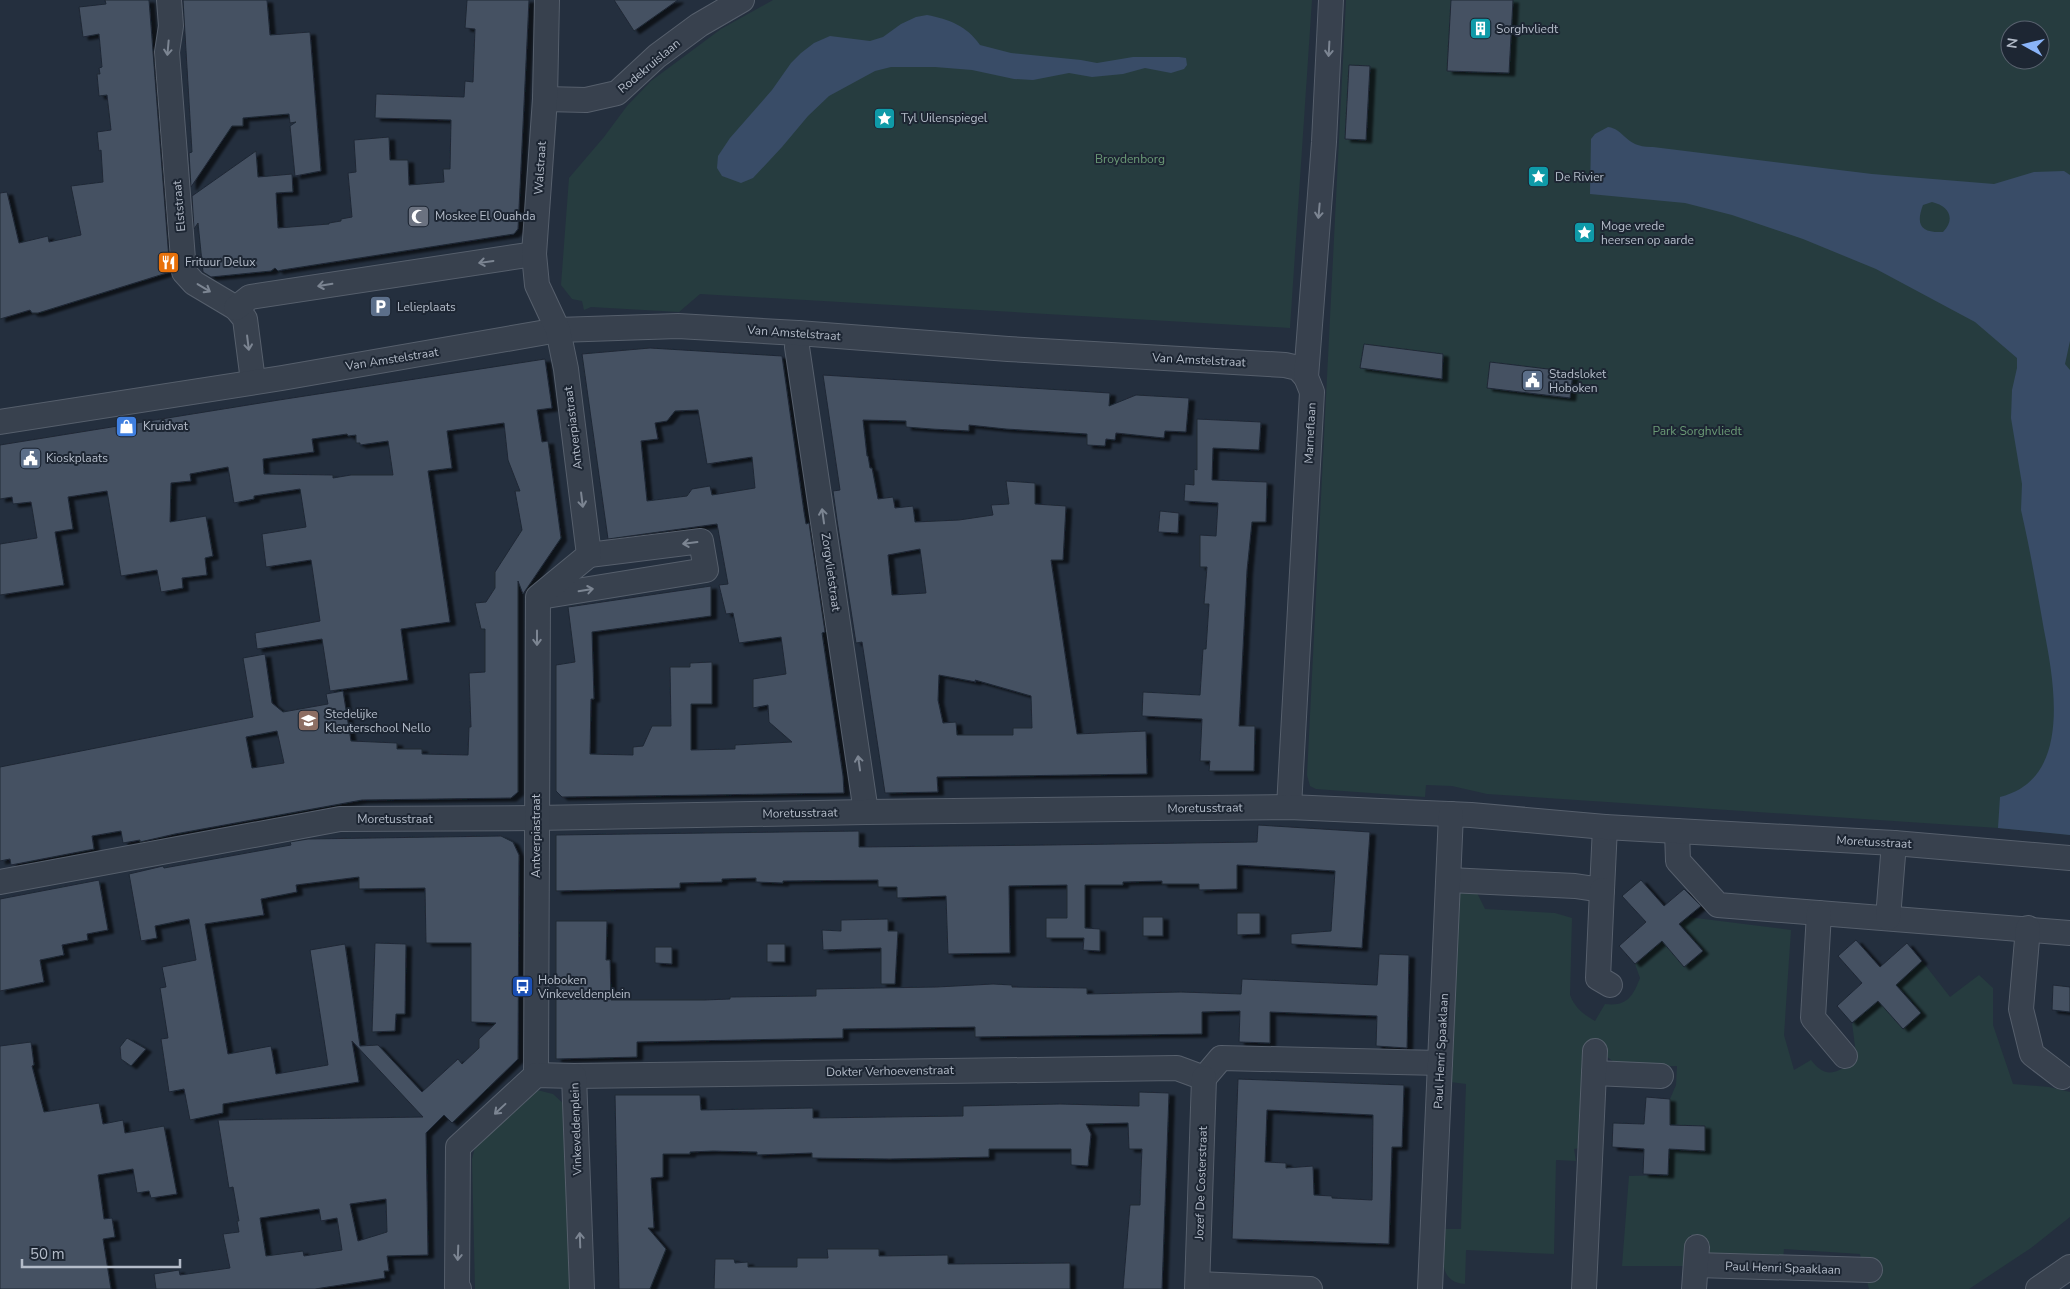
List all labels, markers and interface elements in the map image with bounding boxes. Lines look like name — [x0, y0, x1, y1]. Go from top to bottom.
building icon: Sorghvliedt — [1468, 17, 1492, 41]
north arrow — [2000, 20, 2050, 70]
place label: Sorghvliedt — [1496, 21, 1559, 37]
street label: Rodekruislaan — [615, 35, 683, 97]
text: N — [2002, 37, 2023, 50]
one-way arrow — [163, 40, 173, 56]
one-way arrow — [1324, 40, 1333, 56]
place icon: Tyl Uilenspiegel — [873, 106, 897, 130]
place label: Tyl Uilenspiegel — [901, 110, 988, 126]
street label: Walstraat — [530, 140, 550, 195]
park label: Broydenborg — [1095, 151, 1165, 167]
place icon: De Rivier — [1527, 165, 1551, 189]
place label: De Rivier — [1555, 169, 1605, 185]
street label: Elststraat — [169, 179, 189, 232]
one-way arrow — [1314, 203, 1324, 219]
mosque icon: Moskee El Ouahda — [407, 204, 431, 228]
place label: Moskee El Ouahda — [435, 208, 536, 224]
place label: Moge vrede heersen op aarde — [1601, 218, 1694, 248]
place icon: Moge vrede heersen op aarde — [1573, 221, 1597, 245]
restaurant icon: Frituur Delux — [157, 250, 181, 274]
place label: Frituur Delux — [185, 254, 256, 270]
one-way arrow — [478, 257, 494, 267]
one-way arrow — [317, 280, 333, 290]
one-way arrow — [196, 284, 210, 294]
parking icon: Lelieplaats — [369, 295, 393, 319]
place label: Lelieplaats — [397, 299, 456, 315]
street label: Van Amstelstraat — [746, 322, 842, 344]
one-way arrow — [243, 335, 253, 351]
street label: Van Amstelstraat — [344, 344, 440, 374]
street label: Van Amstelstraat — [1151, 350, 1247, 370]
place label: Stadsloket Hoboken — [1549, 366, 1607, 396]
public building icon: Stadsloket Hoboken — [1521, 369, 1545, 393]
street label: Antverpiastraat — [560, 385, 586, 471]
street label: Marneflaan — [1300, 402, 1320, 464]
shop icon: Kruidvat — [115, 414, 139, 438]
place label: Kruidvat — [143, 418, 189, 434]
park label: Park Sorghvliedt — [1652, 423, 1742, 439]
public building icon: Kioskplaats — [18, 446, 42, 470]
place label: Kioskplaats — [46, 450, 108, 466]
one-way arrow — [577, 492, 587, 508]
one-way arrow — [817, 508, 827, 524]
street label: Zorgvlietstraat — [818, 532, 845, 613]
one-way arrow — [682, 538, 698, 548]
one-way arrow — [578, 584, 594, 594]
one-way arrow — [533, 630, 542, 646]
place label: Stedelijke Kleuterschool Nello — [325, 706, 431, 736]
school or university icon: Stedelijke Kleuterschool Nello — [297, 709, 321, 733]
one-way arrow — [854, 756, 864, 772]
street label: Antverpiastraat — [528, 793, 544, 878]
street label: Moretusstraat — [1167, 799, 1244, 817]
street label: Moretusstraat — [762, 804, 839, 822]
street label: Moretusstraat — [357, 811, 433, 827]
street label: Moretusstraat — [1836, 832, 1913, 852]
place label: Hoboken Vinkeveldenplein — [537, 972, 631, 1002]
bus stop icon: Hoboken Vinkeveldenplein — [510, 975, 534, 999]
street label: Paul Henri Spaaklaan — [1430, 993, 1452, 1109]
street label: Dokter Verhoevenstraat — [826, 1062, 955, 1080]
street label: Vinkeveldenplein — [566, 1082, 586, 1177]
one-way arrow — [494, 1103, 506, 1115]
street label: Jozef De Costerstraat — [1191, 1125, 1211, 1241]
one-way arrow — [575, 1233, 585, 1249]
scale bar — [22, 1236, 180, 1268]
text: 50 m — [30, 1244, 65, 1264]
one-way arrow — [453, 1244, 463, 1261]
street label: Paul Henri Spaaklaan — [1725, 1258, 1841, 1278]

